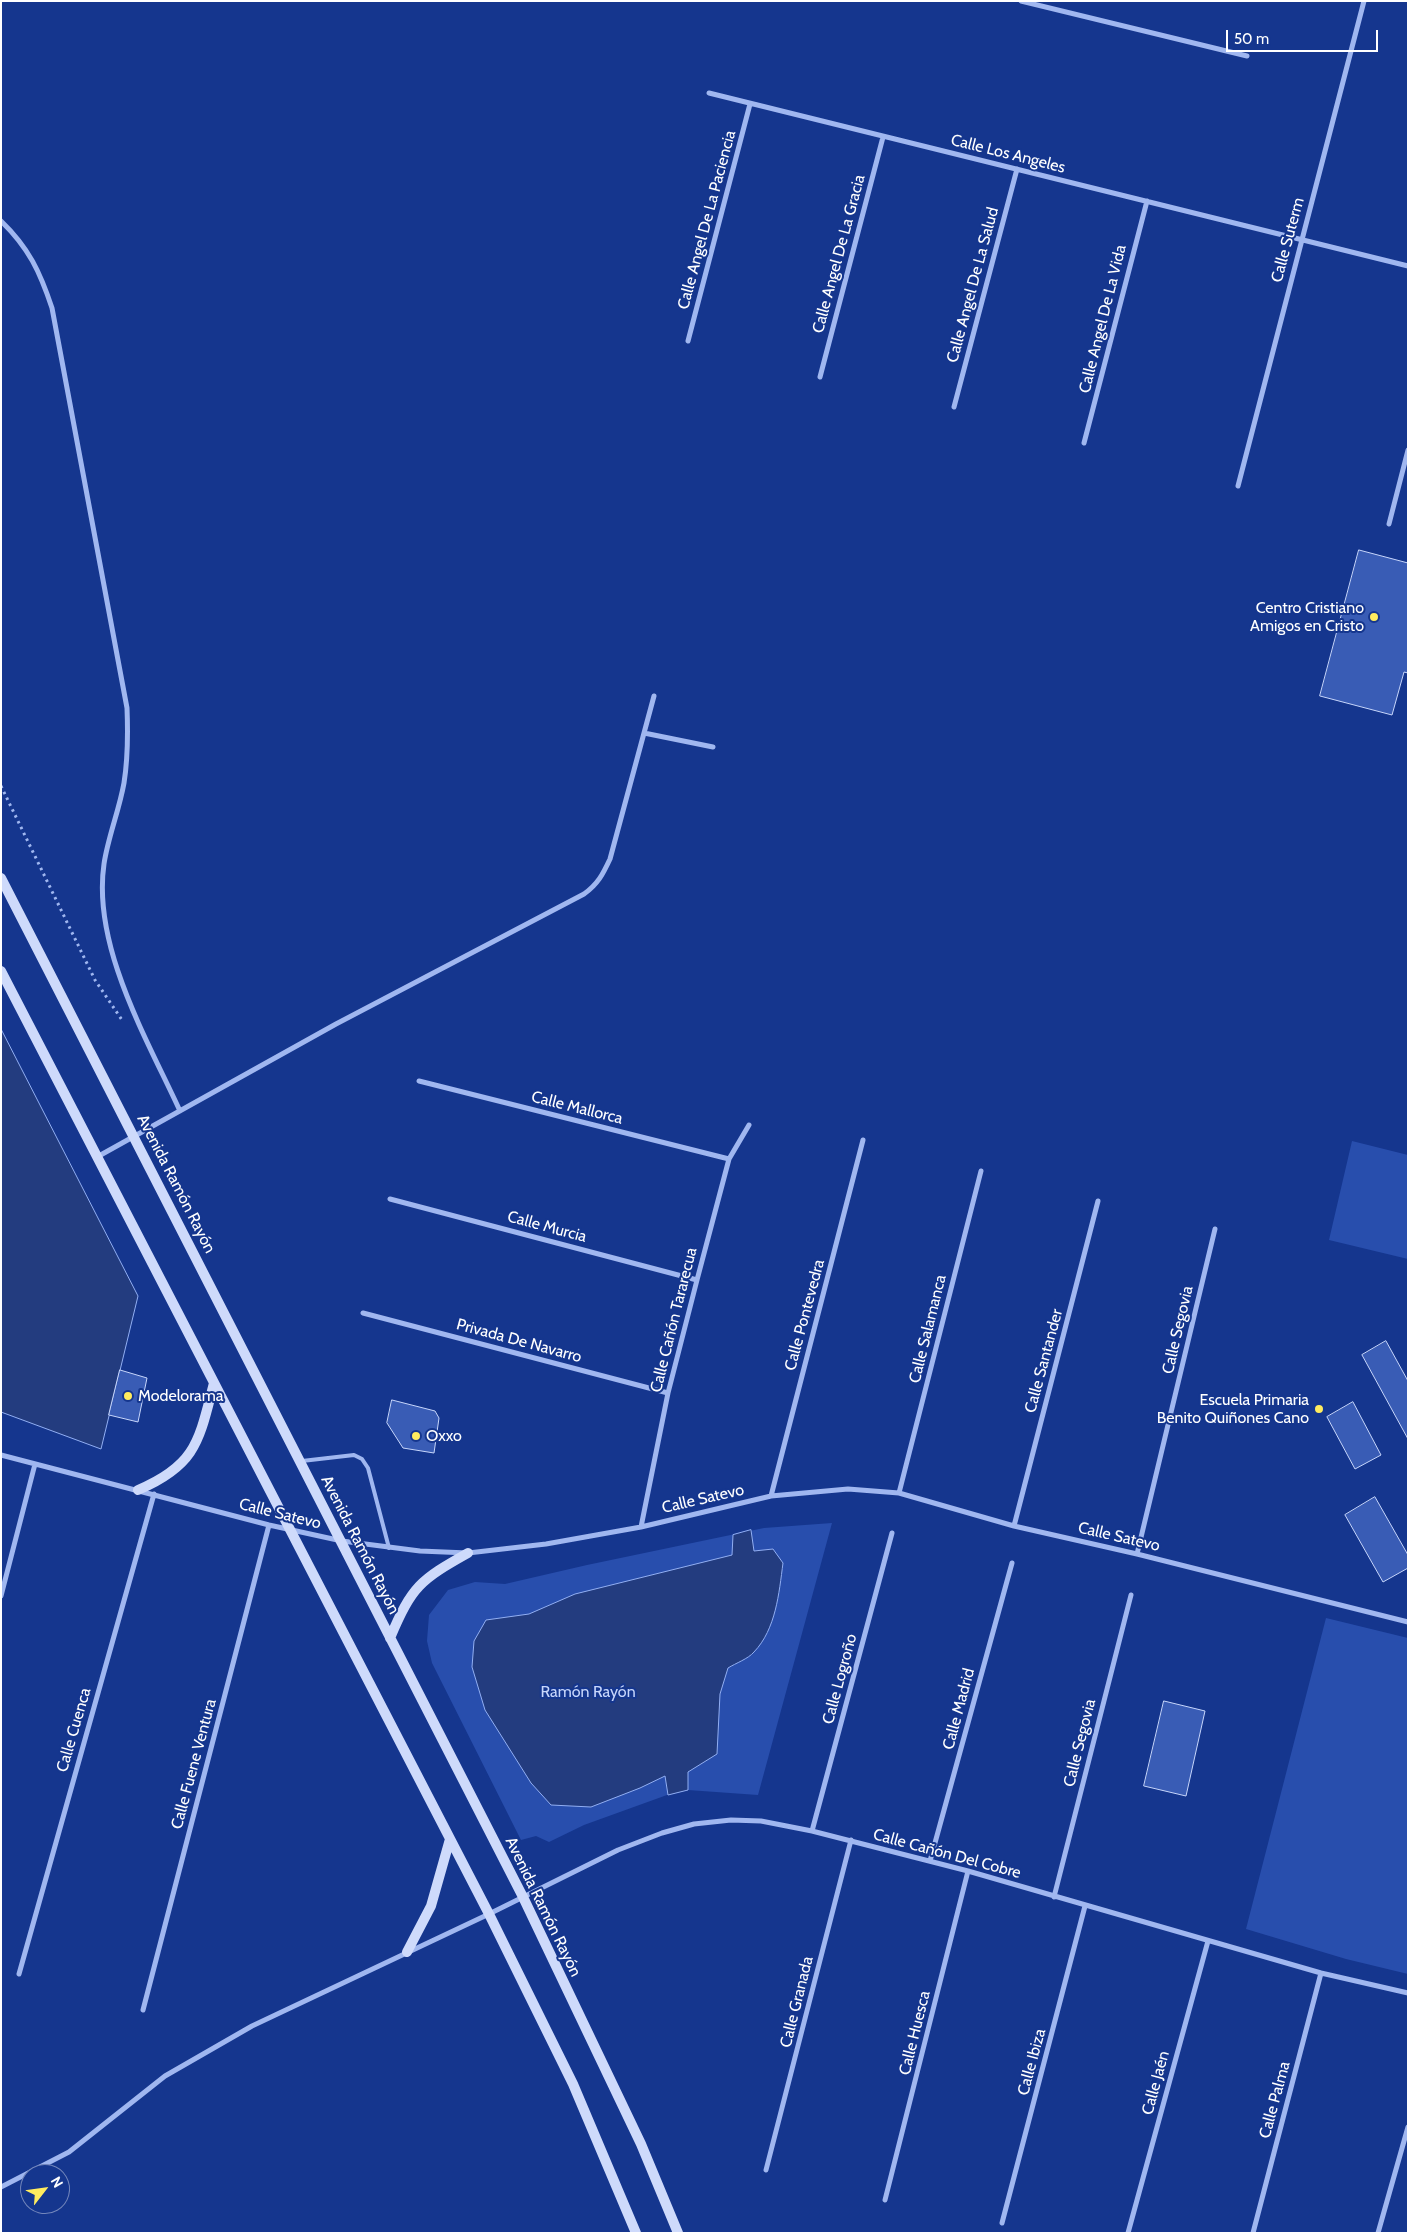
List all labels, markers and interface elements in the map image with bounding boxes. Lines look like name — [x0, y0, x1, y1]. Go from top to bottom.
scale bar — [1229, 20, 1382, 52]
text: 50 m — [1234, 30, 1269, 48]
street label: Calle Angel De La Paciencia — [674, 128, 740, 312]
street label: Calle Los Angeles — [949, 131, 1067, 177]
street label: Calle Angel De La Gracia — [809, 173, 869, 335]
street label: Calle Suterm — [1267, 195, 1309, 285]
street label: Calle Angel De La Salud — [943, 205, 1003, 365]
street label: Calle Angel De La Vida — [1075, 243, 1131, 395]
place label: Centro Cristiano Amigos en Cristo — [1250, 598, 1364, 636]
marker: Centro Cristiano Amigos en Cristo — [1368, 611, 1380, 623]
street label: Calle Mallorca — [529, 1087, 625, 1129]
street label: Avenida Ramón Rayón — [133, 1112, 219, 1256]
street label: Calle Murcia — [505, 1207, 589, 1247]
street label: Calle Cañón Tararecua — [647, 1245, 701, 1395]
street label: Calle Pontevedra — [781, 1257, 829, 1373]
street label: Calle Salamanca — [905, 1273, 951, 1385]
street label: Calle Segovia — [1159, 1284, 1197, 1376]
street label: Calle Santander — [1021, 1307, 1067, 1415]
street label: Privada De Navarro — [454, 1315, 584, 1367]
place label: Modelorama — [138, 1386, 224, 1406]
marker: Modelorama — [122, 1390, 134, 1402]
place label: Escuela Primaria Benito Quiñones Cano — [1157, 1390, 1309, 1428]
marker: Escuela Primaria Benito Quiñones Cano — [1313, 1403, 1325, 1415]
place label: Oxxo — [426, 1426, 462, 1446]
marker: Oxxo — [410, 1430, 422, 1442]
street label: Avenida Ramón Rayón — [317, 1473, 403, 1617]
street label: Calle Satevo — [660, 1480, 746, 1518]
street label: Calle Satevo — [237, 1495, 323, 1533]
street label: Calle Satevo — [1076, 1518, 1162, 1556]
street label: Calle Logroño — [819, 1632, 861, 1726]
street label: Calle Madrid — [939, 1666, 979, 1752]
park label: Ramón Rayón — [540, 1682, 636, 1702]
street label: Calle Cuenca — [53, 1686, 95, 1774]
street label: Calle Fuene Ventura — [167, 1697, 221, 1831]
street label: Calle Segovia — [1060, 1697, 1100, 1789]
street label: Calle Cañón Del Cobre — [871, 1825, 1023, 1883]
street label: Avenida Ramón Rayón — [501, 1834, 585, 1980]
street label: Calle Granada — [776, 1954, 818, 2050]
street label: Calle Huesca — [895, 1989, 935, 2077]
street label: Calle Ibiza — [1014, 2027, 1050, 2097]
street label: Calle Jaén — [1138, 2049, 1174, 2117]
street label: Calle Palma — [1256, 2059, 1294, 2141]
north arrow — [20, 2164, 70, 2214]
text: N — [47, 2173, 67, 2191]

